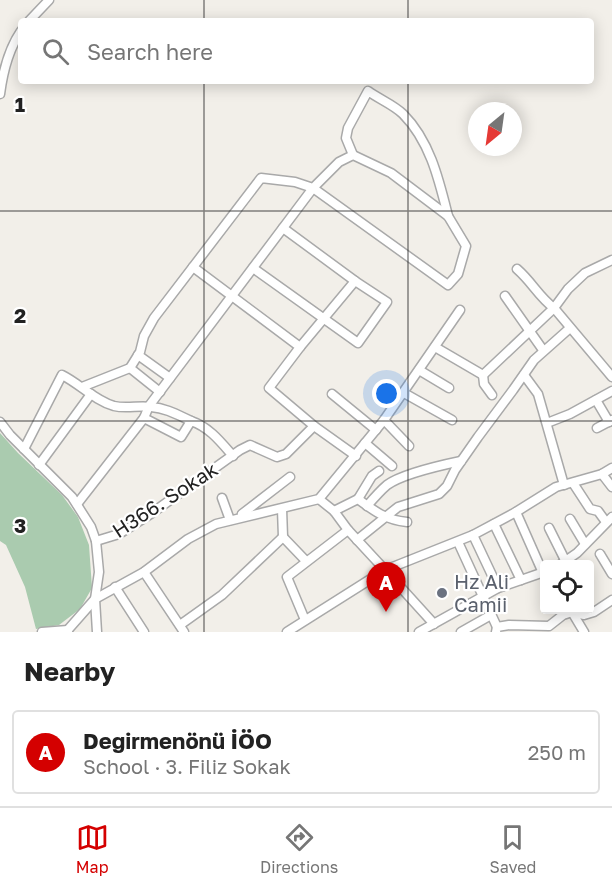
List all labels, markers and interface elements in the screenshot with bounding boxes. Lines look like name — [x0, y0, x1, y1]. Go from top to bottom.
search box — [18, 18, 594, 84]
icon: search — [39, 35, 72, 68]
text: Search here — [87, 38, 213, 65]
text: 1 — [15, 92, 25, 116]
north arrow — [468, 102, 522, 156]
text: 2 — [14, 303, 26, 327]
your location — [372, 379, 401, 408]
street label: H366. Sokak — [107, 456, 222, 542]
text: 3 — [14, 513, 26, 537]
map controls — [540, 560, 594, 614]
button: locate — [540, 560, 594, 614]
pin: A — [366, 562, 406, 612]
place label: Hz Ali Camii — [454, 569, 509, 616]
marker: Hz Ali Camii — [435, 586, 449, 600]
text: Nearby — [24, 656, 115, 687]
text: Değirmenönü İÖO — [83, 727, 272, 754]
text: A — [38, 740, 53, 764]
text: 250 m — [528, 740, 586, 764]
text: School · 3. Filiz Sokak — [83, 754, 291, 778]
tab: Map — [76, 821, 109, 877]
tab: Directions — [260, 821, 338, 877]
tab: Saved — [490, 821, 536, 877]

